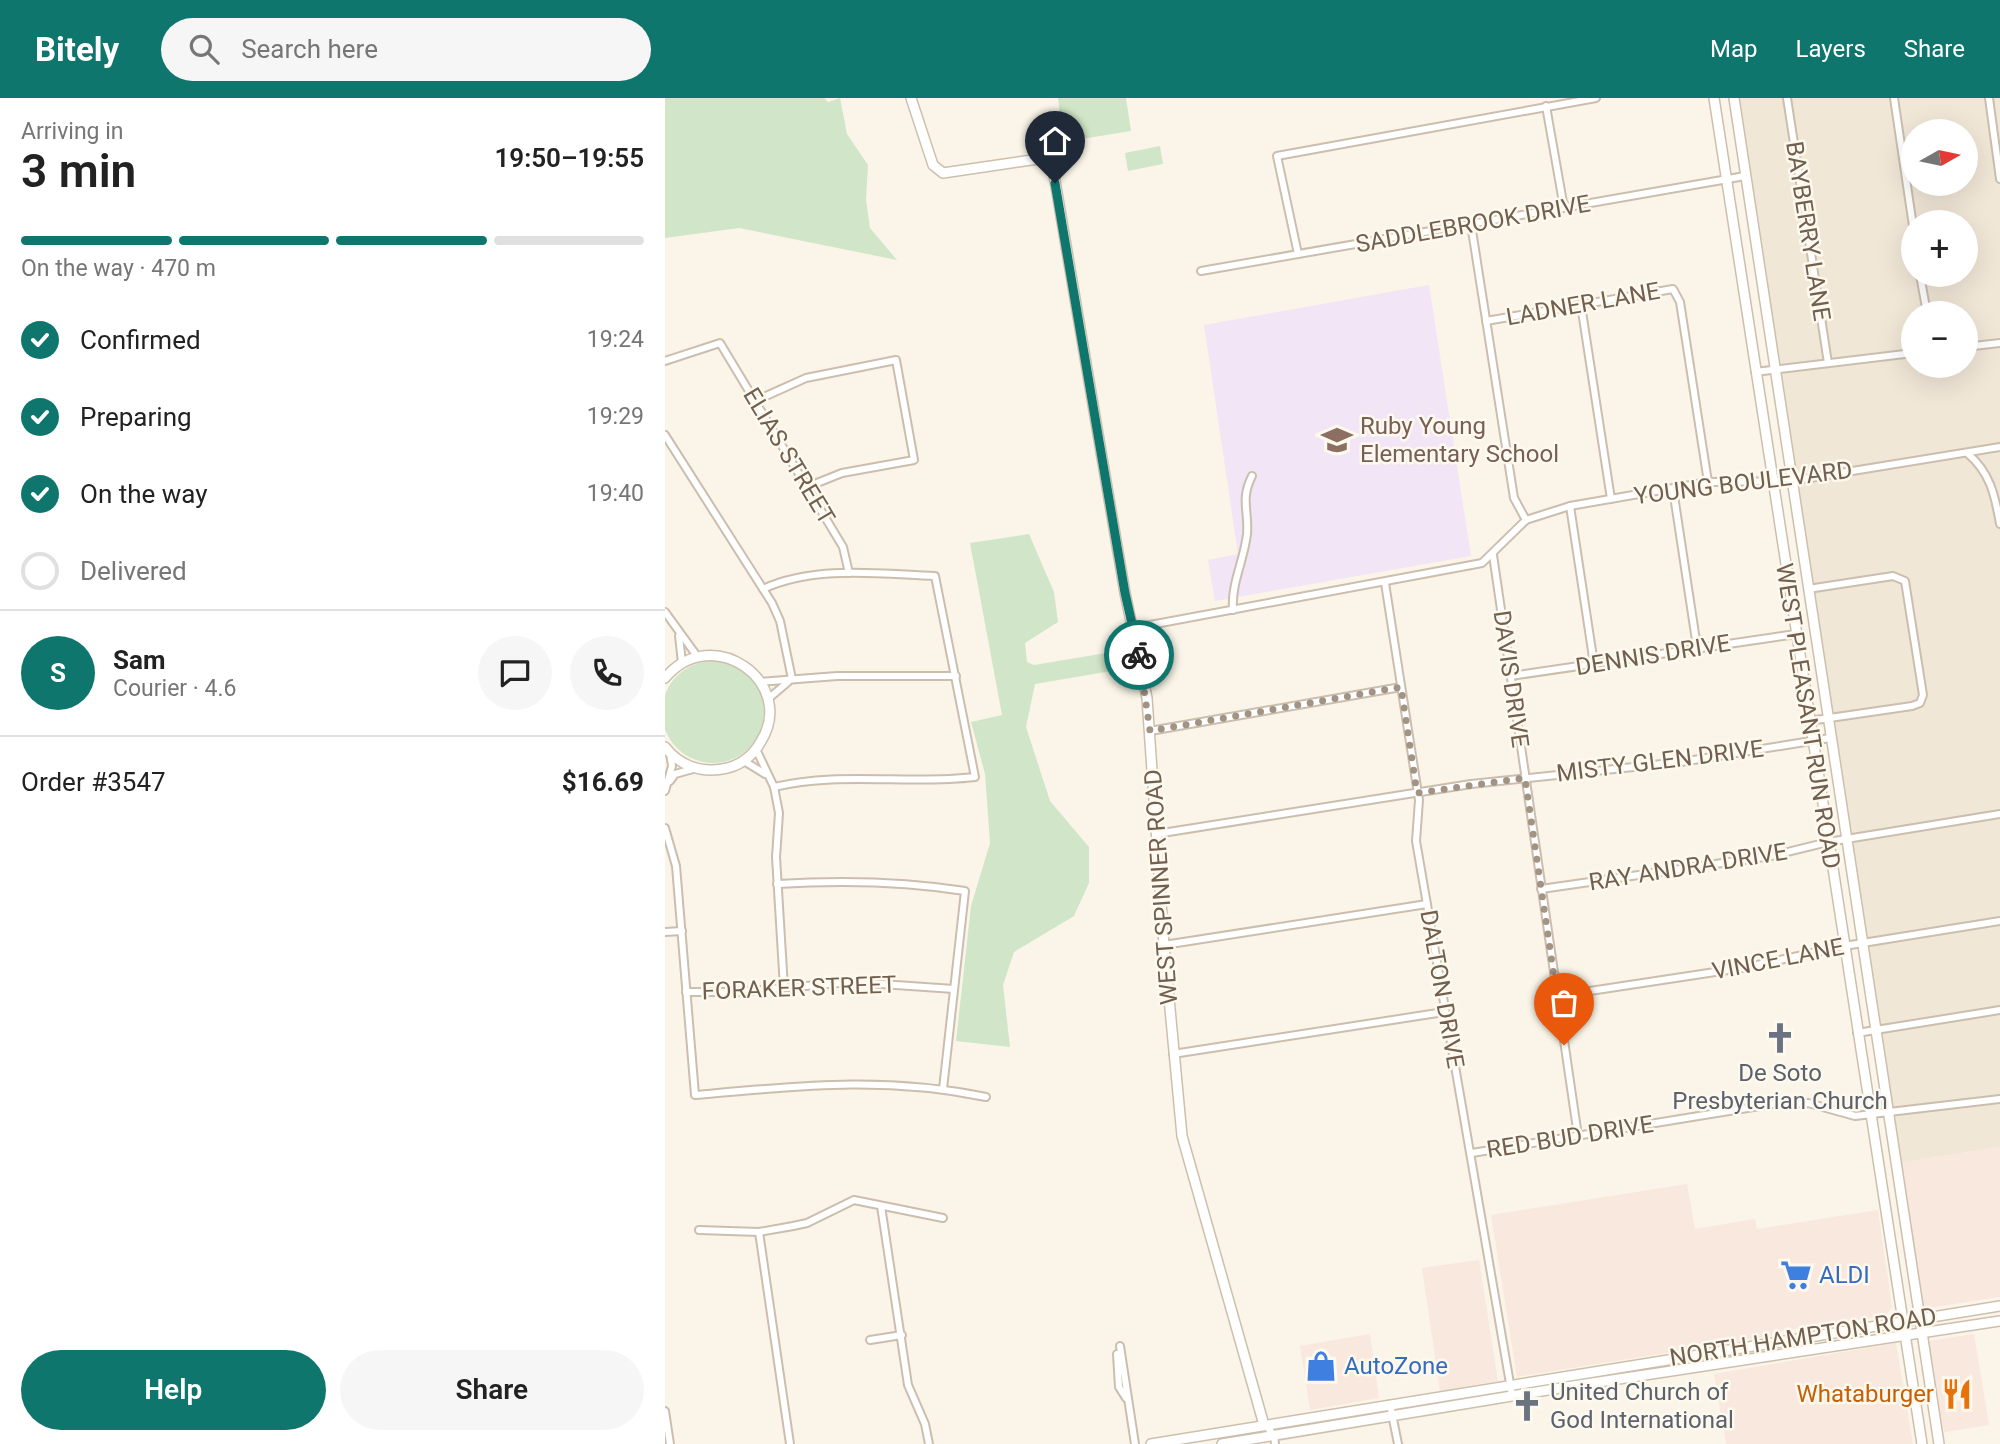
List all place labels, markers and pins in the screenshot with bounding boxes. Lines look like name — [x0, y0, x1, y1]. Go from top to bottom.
pin — [1025, 111, 1085, 183]
place label: Ruby Young Elementary School — [1360, 412, 1559, 468]
school or university icon: Ruby Young Elementary School — [1320, 423, 1354, 457]
pin — [1534, 973, 1594, 1045]
church icon: De Soto Presbyterian Church — [1763, 1021, 1797, 1055]
place label: De Soto Presbyterian Church — [1672, 1059, 1888, 1115]
supermarket icon: ALDI — [1779, 1258, 1813, 1292]
place label: ALDI — [1819, 1261, 1870, 1289]
shop icon: AutoZone — [1304, 1349, 1338, 1383]
place label: AutoZone — [1344, 1352, 1448, 1380]
restaurant icon: Whataburger — [1940, 1377, 1974, 1411]
place label: United Church of God International — [1550, 1378, 1734, 1434]
place label: Whataburger — [1797, 1380, 1934, 1408]
church icon: United Church of God International — [1510, 1389, 1544, 1423]

